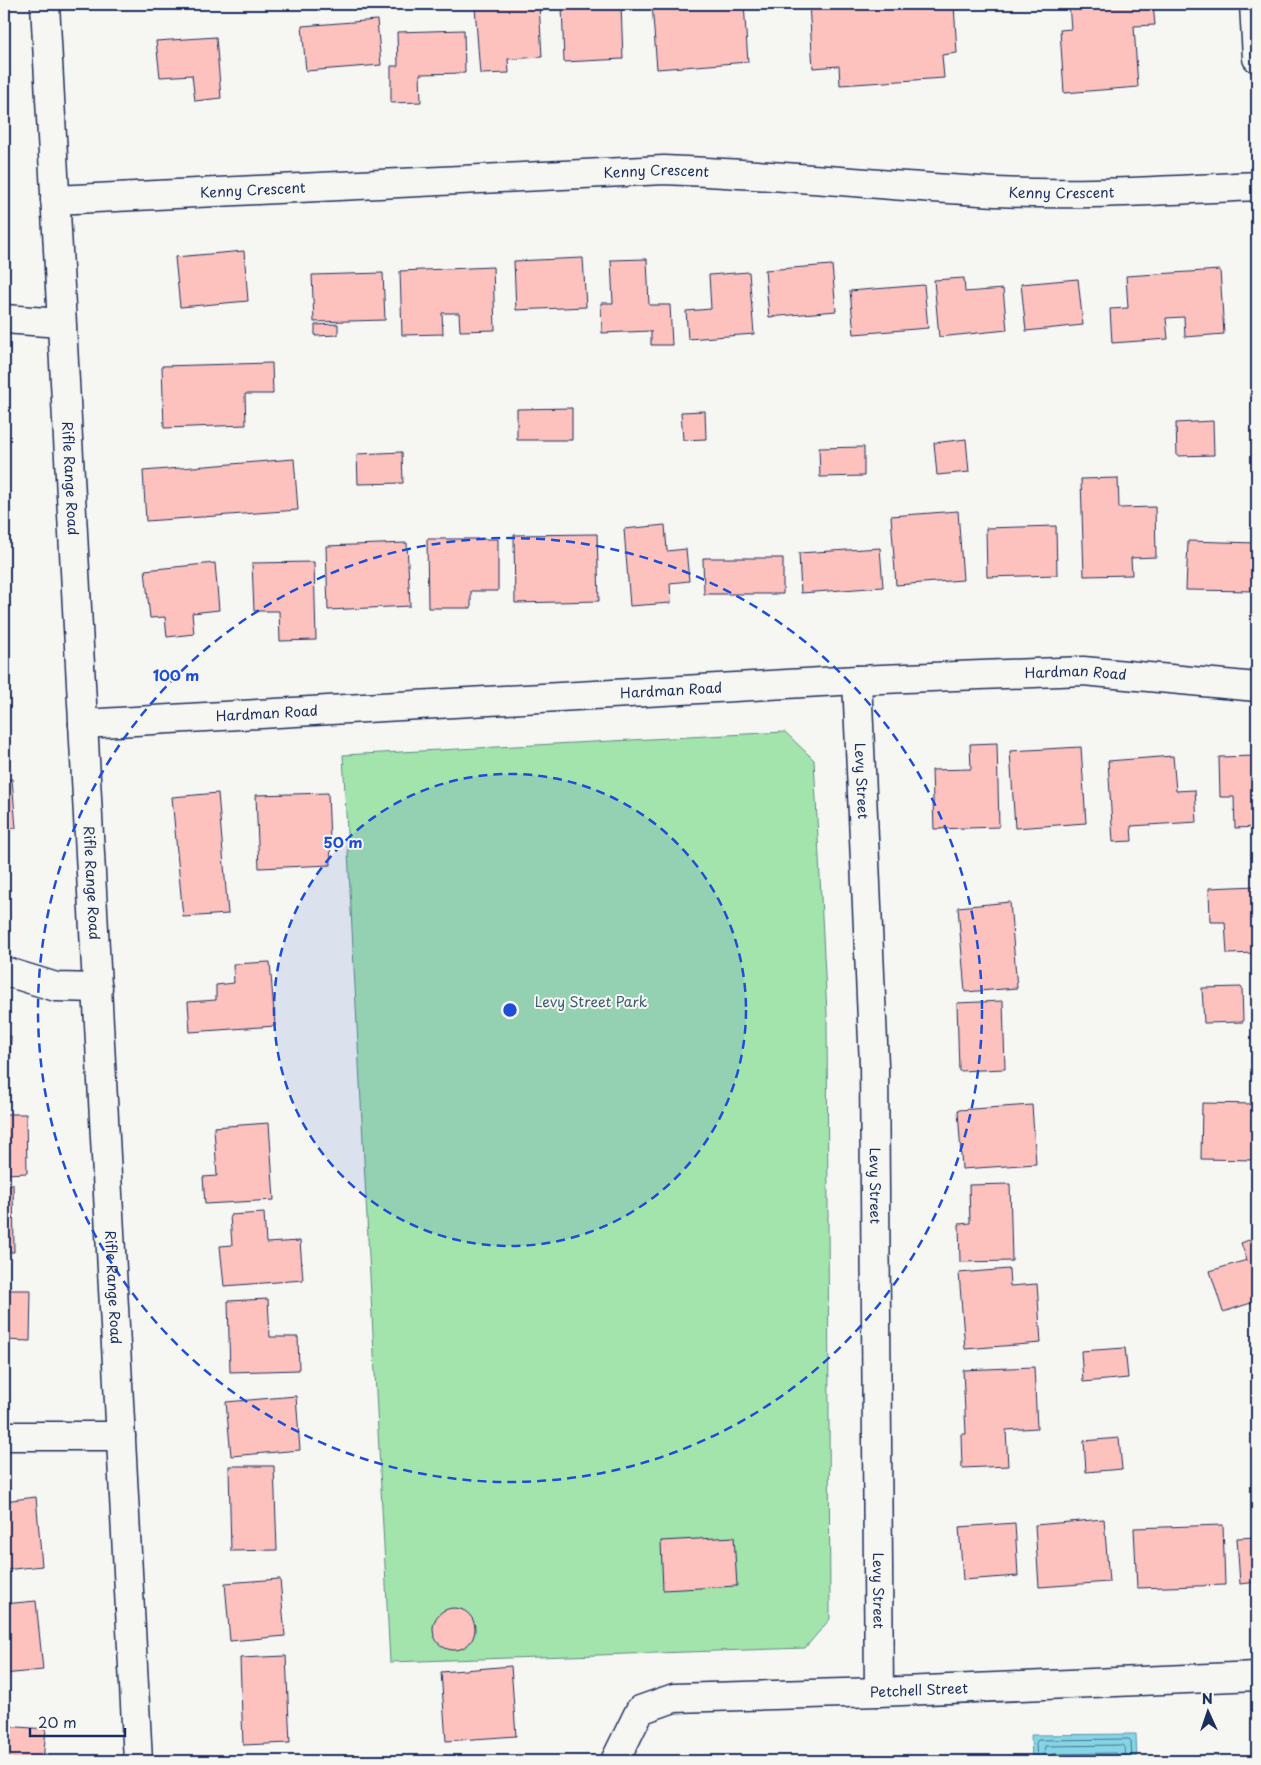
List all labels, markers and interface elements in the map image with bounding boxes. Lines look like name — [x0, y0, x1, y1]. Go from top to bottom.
street label: Kenny Crescent — [603, 159, 710, 183]
street label: Kenny Crescent — [199, 177, 306, 203]
street label: Kenny Crescent — [1008, 181, 1115, 203]
street label: Rifle Range Road — [57, 421, 84, 536]
street label: Hardman Road — [1024, 660, 1128, 685]
text: 100 m — [153, 663, 199, 686]
street label: Hardman Road — [619, 677, 723, 703]
street label: Hardman Road — [215, 700, 318, 726]
street label: Levy Street — [850, 742, 874, 820]
street label: Rifle Range Road — [79, 825, 106, 940]
text: 50 m — [324, 830, 362, 853]
park label: Levy Street Park — [535, 991, 648, 1012]
centre of rings — [501, 1001, 519, 1019]
street label: Levy Street — [865, 1147, 886, 1224]
street label: Rifle Range Road — [100, 1230, 127, 1345]
street label: Levy Street — [868, 1552, 889, 1629]
street label: Petchell Street — [870, 1677, 969, 1702]
north arrow — [1184, 1688, 1234, 1738]
text: N — [1201, 1688, 1213, 1709]
scale bar — [30, 1705, 125, 1737]
text: 20 m — [38, 1710, 77, 1733]

